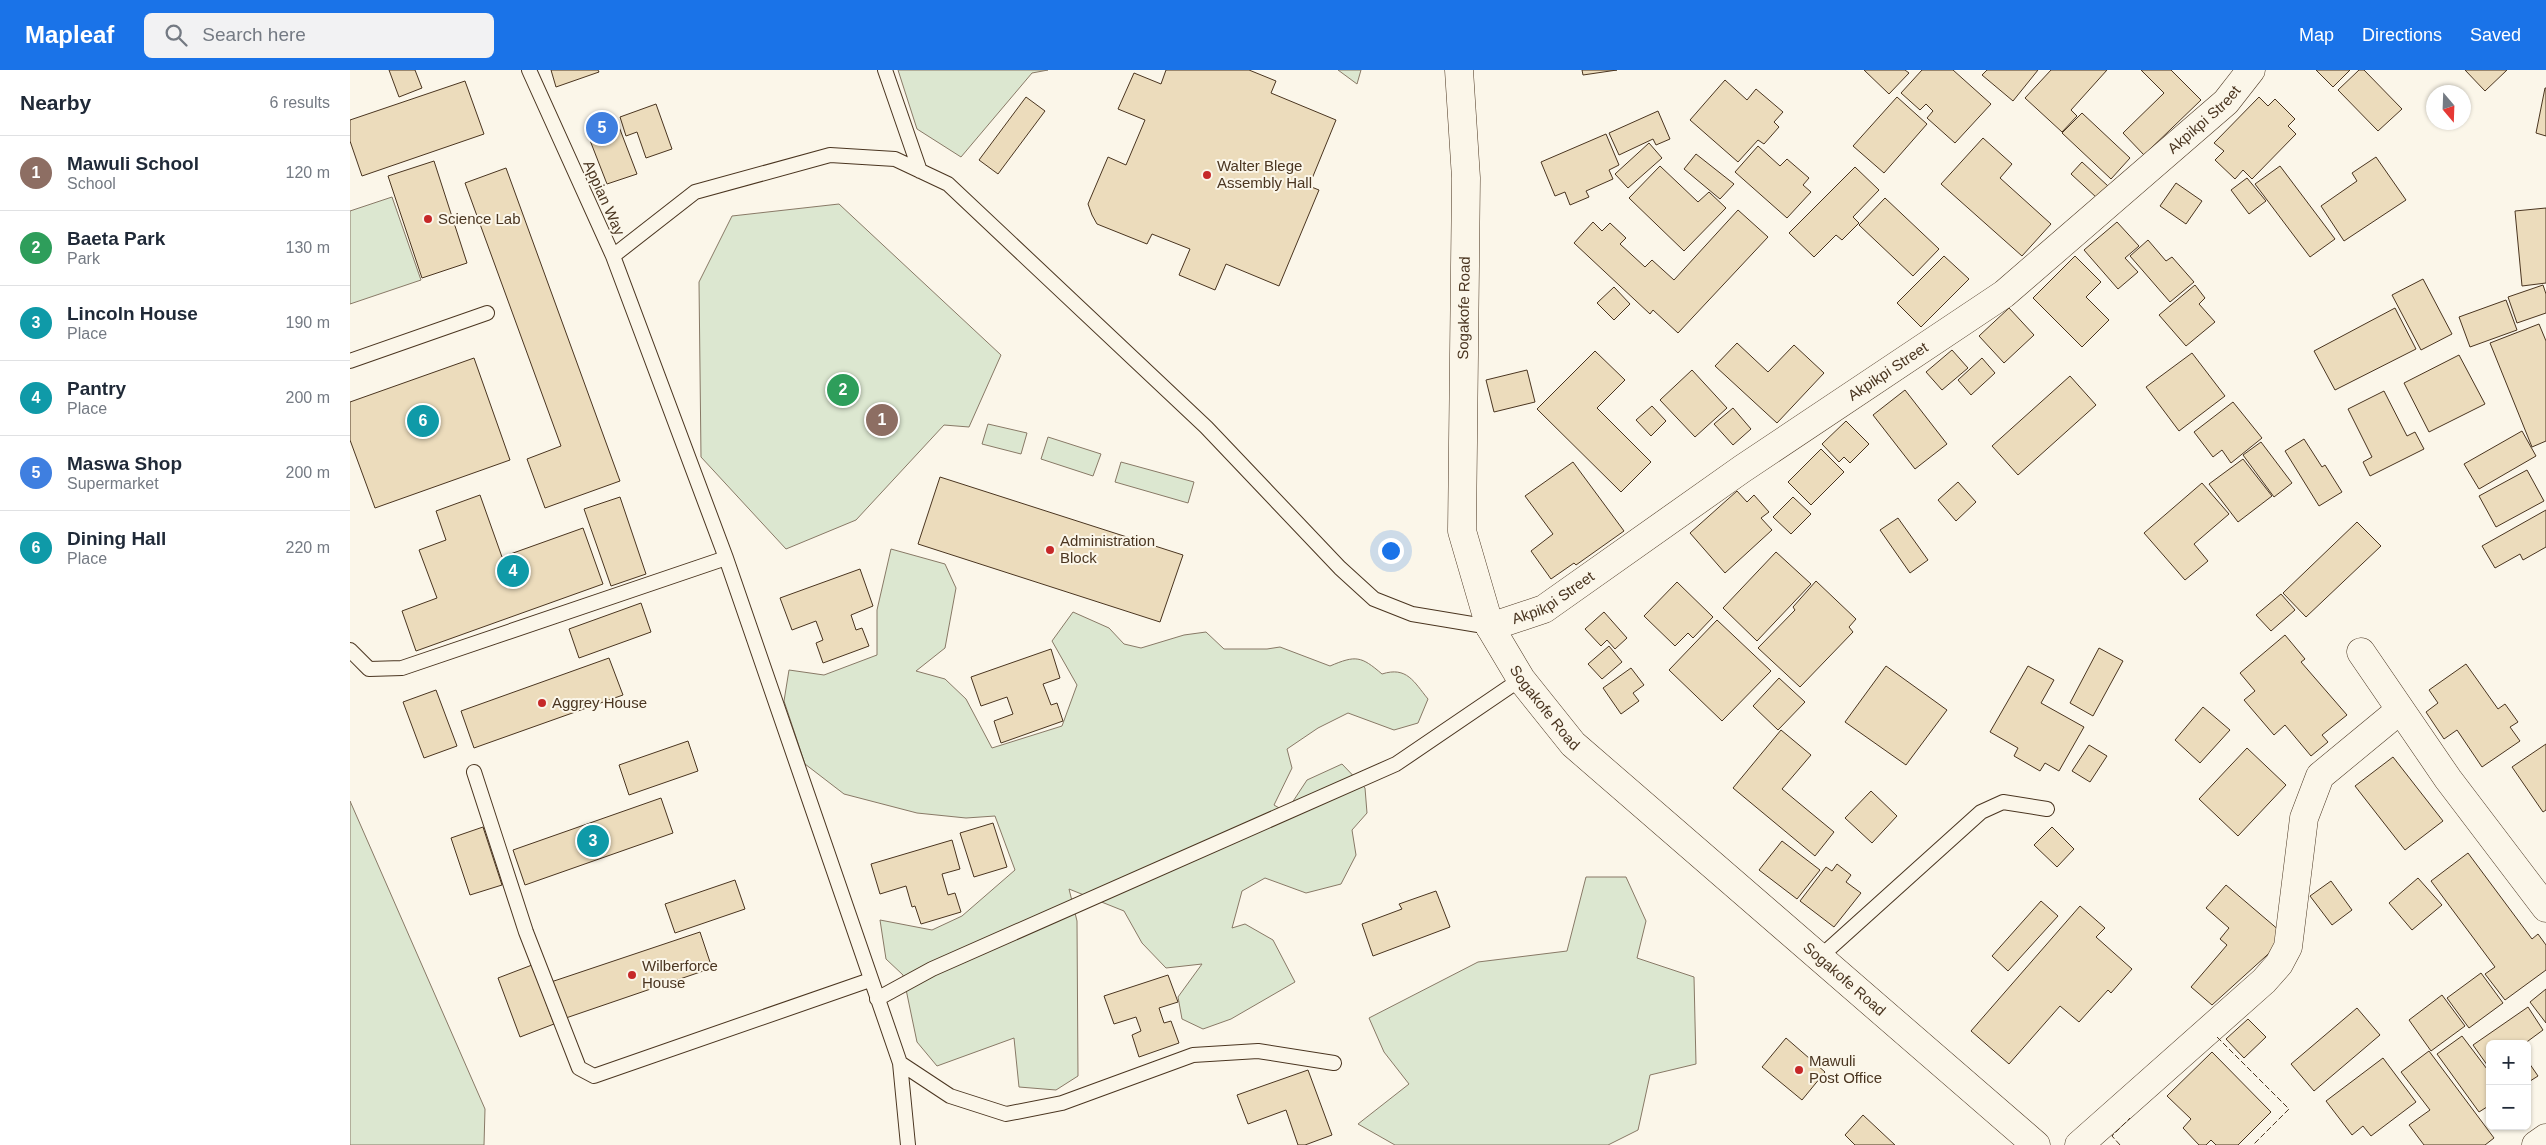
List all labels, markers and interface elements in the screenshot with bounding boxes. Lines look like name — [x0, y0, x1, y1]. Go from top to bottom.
search box — [144, 13, 494, 58]
text: Mapleaf — [25, 21, 114, 48]
icon: search — [162, 21, 190, 49]
text: Search here — [202, 24, 306, 45]
text: Map — [2299, 25, 2334, 45]
text: Directions — [2362, 25, 2442, 45]
text: Saved — [2470, 25, 2521, 45]
street label: Akpikpi Street — [2164, 81, 2244, 157]
north arrow — [2426, 85, 2471, 130]
text: Nearby — [20, 91, 91, 114]
text: 6 results — [270, 94, 330, 111]
pin: 5 — [586, 109, 618, 147]
text: Mawuli School — [67, 153, 199, 174]
place label: Walter Blege Assembly Hall — [1217, 157, 1312, 191]
street label: Appian Way — [580, 158, 629, 238]
text: 1 — [32, 164, 40, 181]
text: 120 m — [286, 164, 330, 181]
marker: Walter Blege Assembly Hall — [1201, 169, 1213, 181]
text: School — [67, 175, 116, 192]
place label: Science Lab — [438, 210, 521, 227]
marker: Science Lab — [422, 213, 434, 225]
text: Baeta Park — [67, 228, 165, 249]
text: 2 — [32, 239, 40, 256]
text: 130 m — [286, 239, 330, 256]
text: Park — [67, 250, 100, 267]
street label: Sogakofe Road — [1454, 256, 1473, 360]
text: Lincoln House — [67, 303, 198, 324]
text: 3 — [32, 314, 40, 331]
text: 190 m — [286, 314, 330, 331]
text: Place — [67, 325, 107, 342]
street label: Akpikpi Street — [1845, 338, 1932, 404]
pin: 2 — [827, 371, 859, 409]
text: Pantry — [67, 378, 126, 399]
text: 4 — [32, 389, 40, 406]
text: 200 m — [286, 389, 330, 406]
text: Place — [67, 400, 107, 417]
pin: 1 — [866, 401, 898, 439]
pin: 6 — [407, 402, 439, 440]
text: Maswa Shop — [67, 453, 182, 474]
text: 5 — [32, 464, 40, 481]
text: 200 m — [286, 464, 330, 481]
text: Supermarket — [67, 475, 159, 492]
text: Dining Hall — [67, 528, 166, 549]
place label: Administration Block — [1060, 532, 1155, 566]
your location — [1378, 538, 1404, 564]
text: 6 — [32, 539, 40, 556]
text: 220 m — [286, 539, 330, 556]
marker: Administration Block — [1044, 544, 1056, 556]
text: Place — [67, 550, 107, 567]
pin: 4 — [497, 552, 529, 590]
street label: Akpikpi Street — [1510, 567, 1598, 627]
street label: Sogakofe Road — [1507, 662, 1583, 754]
place label: Aggrey House — [552, 694, 647, 711]
marker: Aggrey House — [536, 697, 548, 709]
pin: 3 — [577, 822, 609, 860]
street label: Sogakofe Road — [1800, 938, 1889, 1019]
place label: Wilberforce House — [642, 957, 718, 991]
marker: Wilberforce House — [626, 969, 638, 981]
map controls — [2486, 1040, 2531, 1130]
button: + — [2486, 1040, 2531, 1085]
place label: Mawuli Post Office — [1809, 1052, 1882, 1086]
marker: Mawuli Post Office — [1793, 1064, 1805, 1076]
button: − — [2486, 1085, 2531, 1130]

